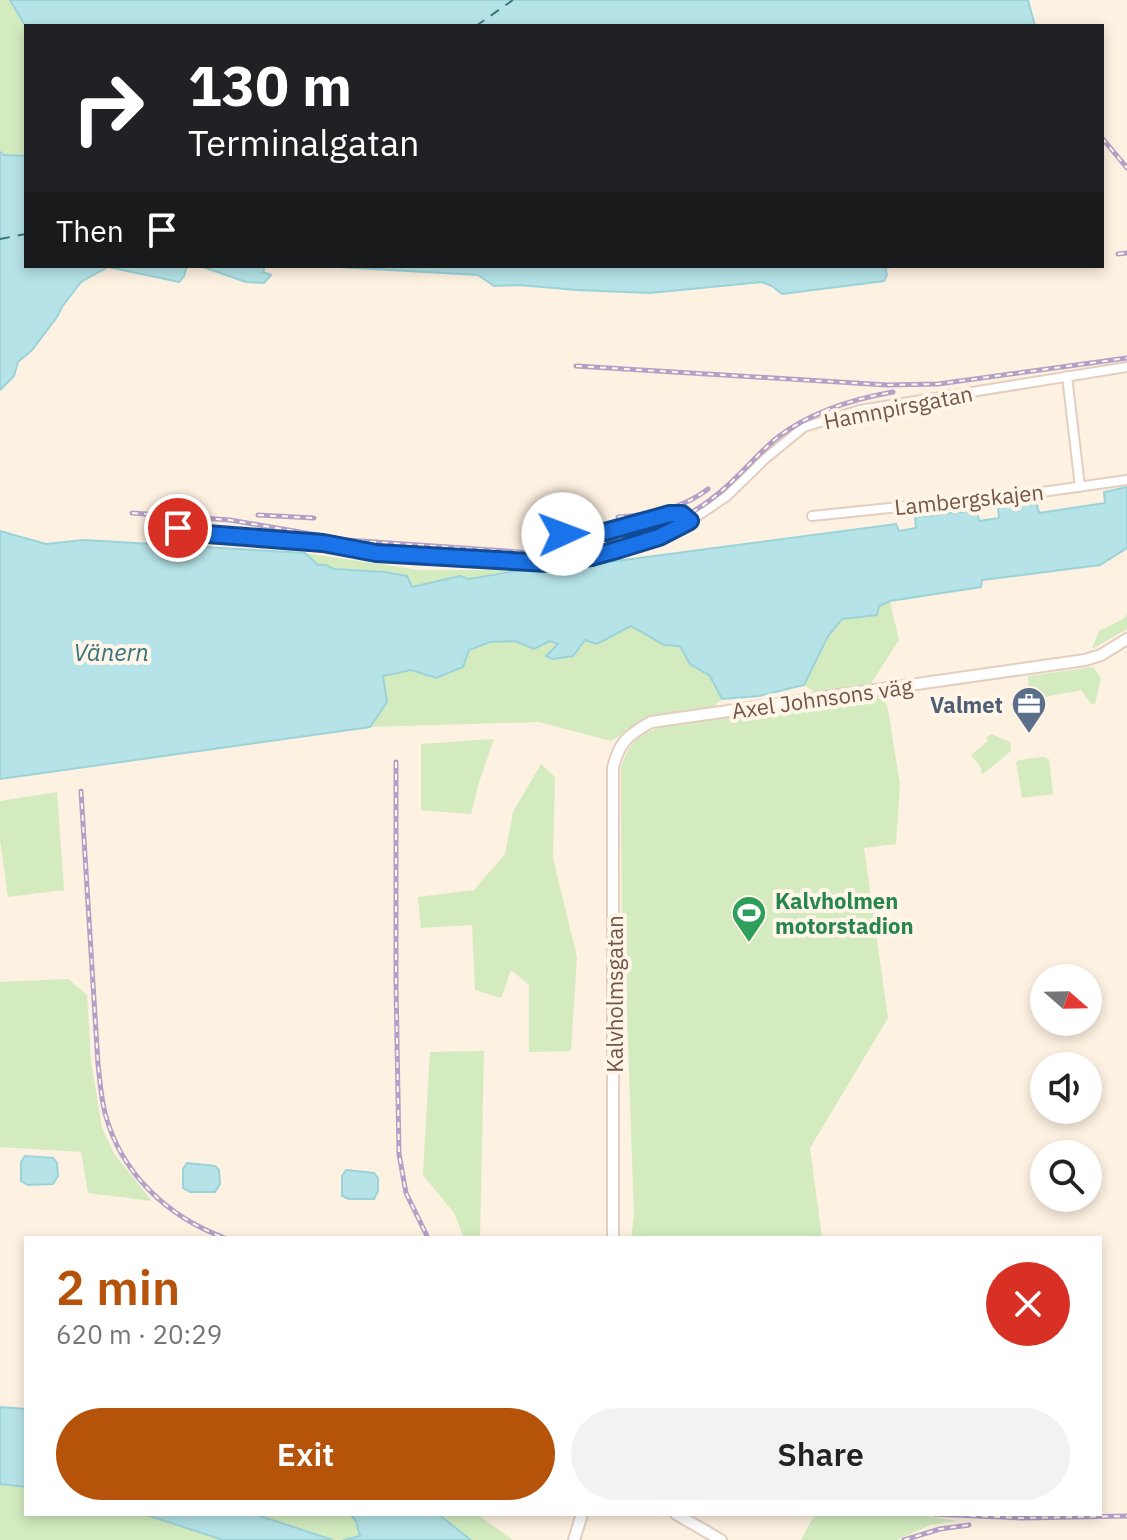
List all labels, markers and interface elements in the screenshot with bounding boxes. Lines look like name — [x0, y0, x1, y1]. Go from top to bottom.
text: 130 m — [188, 49, 352, 121]
icon: right — [56, 56, 160, 160]
text: Terminalgatan — [188, 119, 420, 166]
icon: arrive — [140, 208, 184, 252]
text: Then — [56, 211, 124, 250]
street label: Hamnpirsgatan — [821, 378, 975, 436]
street label: Lambergskajen — [893, 477, 1045, 521]
position arrow — [521, 492, 605, 576]
pin — [144, 494, 212, 562]
icon: arrive — [156, 506, 200, 550]
water label: Vänern — [73, 636, 149, 668]
street label: Axel Johnsons väg — [730, 671, 915, 725]
office icon: Valmet — [1010, 685, 1048, 735]
place label: Valmet — [930, 690, 1003, 719]
place label: Kalvholmen motorstadion — [775, 886, 914, 940]
sports icon: Kalvholmen motorstadion — [730, 894, 768, 944]
street label: Kalvholmsgatan — [600, 915, 629, 1073]
north arrow — [1030, 964, 1102, 1036]
map controls — [1030, 964, 1102, 1212]
button: sound — [1030, 1052, 1102, 1124]
button: search — [1030, 1140, 1102, 1212]
text: 2 min — [56, 1256, 180, 1318]
button: close — [986, 1262, 1070, 1346]
text: 620 m · 20:29 — [56, 1317, 222, 1351]
button: Exit — [56, 1408, 555, 1500]
button: Share — [571, 1408, 1070, 1500]

